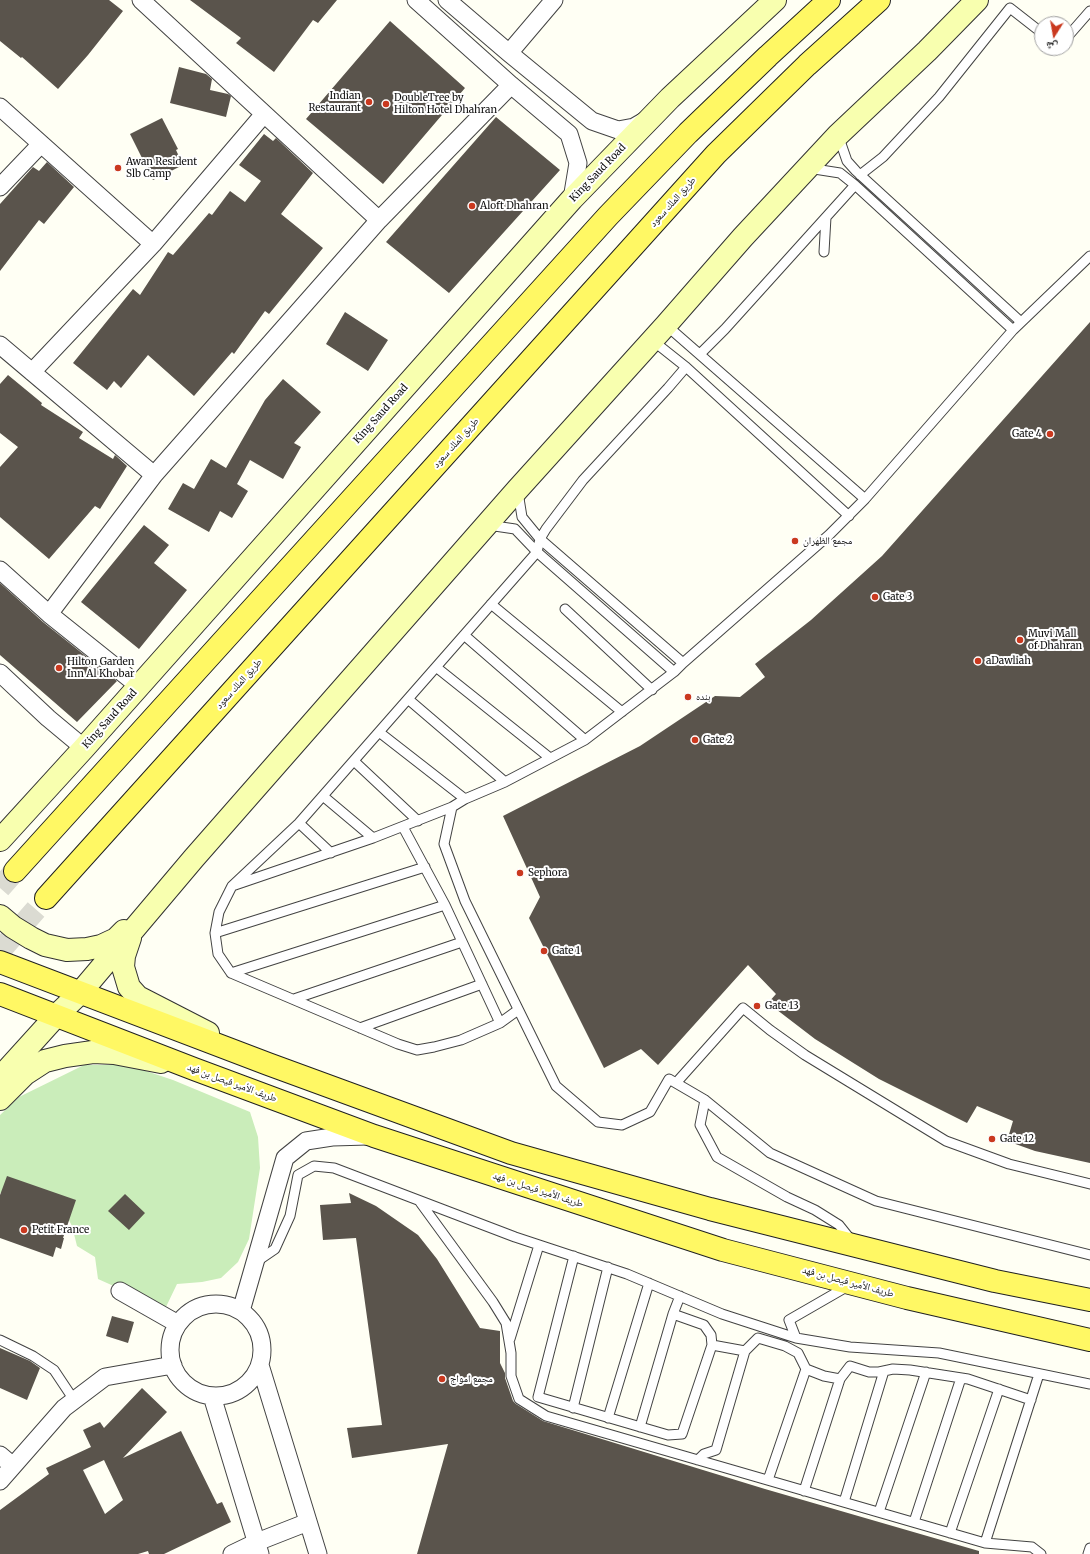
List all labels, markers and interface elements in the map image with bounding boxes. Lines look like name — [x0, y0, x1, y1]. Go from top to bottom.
north arrow — [1034, 16, 1074, 56]
text: ش — [1045, 39, 1059, 55]
place label: Indian Restaurant — [308, 90, 361, 114]
place label: DoubleTree by Hilton Hotel Dhahran — [394, 92, 497, 116]
marker: Indian Restaurant — [364, 97, 374, 107]
marker: DoubleTree by Hilton Hotel Dhahran — [381, 99, 391, 109]
street label: King Saud Road — [567, 142, 629, 204]
place label: Awan Resident Slb Camp — [126, 156, 197, 180]
marker: Awan Resident Slb Camp — [113, 163, 123, 173]
street label: طريق الملك سعود — [647, 174, 699, 230]
place label: Aloft Dhahran — [480, 200, 549, 212]
marker: Aloft Dhahran — [467, 201, 477, 211]
street label: King Saud Road — [351, 382, 411, 446]
street label: طريق الملك سعود — [430, 415, 482, 471]
place label: Gate 4 — [1012, 428, 1042, 440]
marker: Gate 4 — [1045, 429, 1055, 439]
place label: مجمع الظهران — [803, 535, 852, 547]
marker: مجمع الظهران — [790, 536, 800, 546]
place label: Gate 3 — [883, 591, 913, 603]
marker: Gate 3 — [870, 592, 880, 602]
place label: Muvi Mall of Dhahran — [1028, 628, 1082, 652]
marker: Muvi Mall of Dhahran — [1015, 635, 1025, 645]
place label: aDawliah — [986, 655, 1031, 667]
place label: Hilton Garden Inn Al Khobar — [67, 656, 135, 680]
street label: طريق الملك سعود — [213, 656, 265, 712]
marker: aDawliah — [973, 656, 983, 666]
marker: Hilton Garden Inn Al Khobar — [54, 663, 64, 673]
street label: King Saud Road — [80, 687, 140, 751]
place label: بنده — [696, 691, 710, 703]
marker: بنده — [683, 692, 693, 702]
place label: Gate 2 — [703, 734, 733, 746]
marker: Gate 2 — [690, 735, 700, 745]
place label: Sephora — [528, 867, 567, 879]
marker: Sephora — [515, 868, 525, 878]
place label: Gate 1 — [552, 945, 580, 957]
marker: Gate 1 — [539, 946, 549, 956]
place label: Gate 13 — [765, 1000, 799, 1012]
marker: Gate 13 — [752, 1001, 762, 1011]
street label: طريف الأمير فيصل بن فهد — [186, 1061, 278, 1105]
place label: Gate 12 — [1000, 1133, 1034, 1145]
marker: Gate 12 — [987, 1134, 997, 1144]
street label: طريف الأمير فيصل بن فهد — [491, 1170, 585, 1210]
place label: Petit France — [32, 1224, 89, 1236]
marker: Petit France — [19, 1225, 29, 1235]
street label: طريف الأمير فيصل بن فهد — [801, 1264, 895, 1300]
place label: مجمع امواج — [450, 1373, 493, 1385]
marker: مجمع امواج — [437, 1374, 447, 1384]

